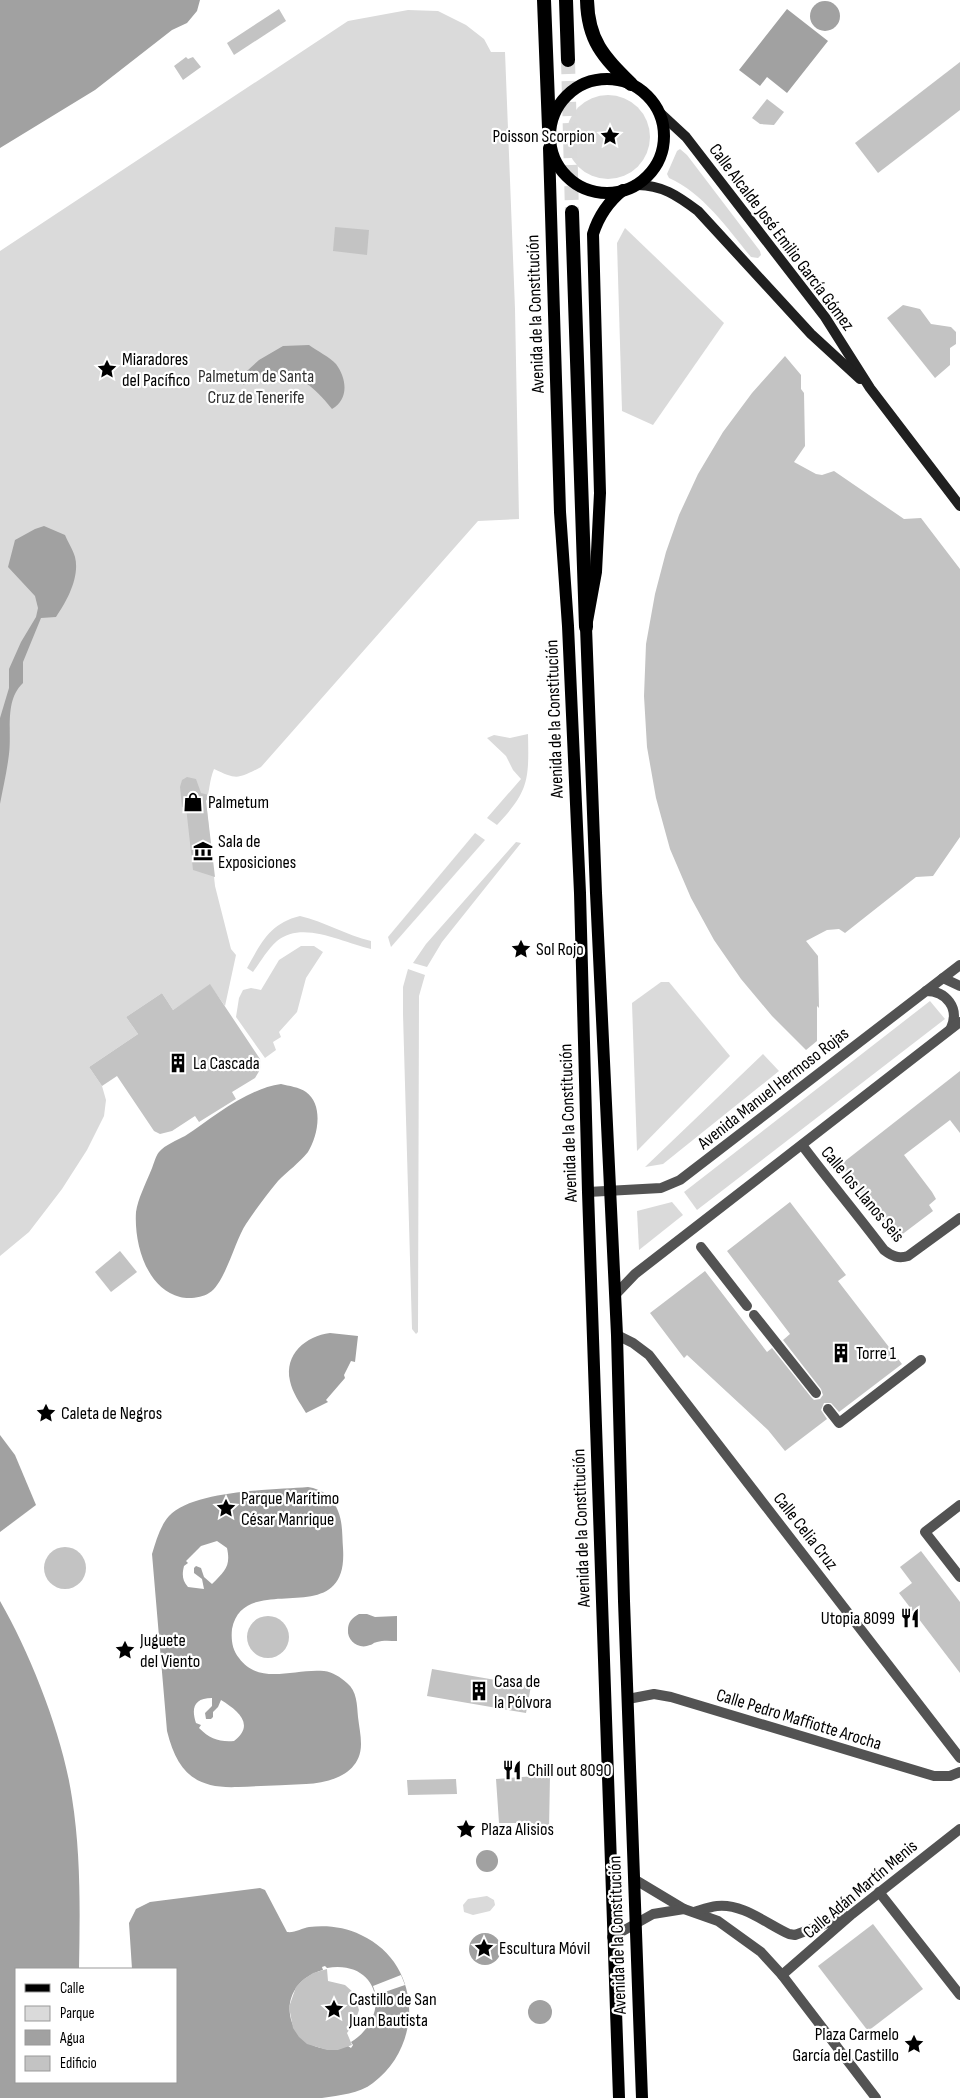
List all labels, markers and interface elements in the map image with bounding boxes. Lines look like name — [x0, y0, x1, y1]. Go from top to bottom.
place icon: Poisson Scorpion — [599, 125, 621, 147]
place label: Poisson Scorpion — [492, 126, 595, 147]
street label: Calle Alcalde José Emilio García Gómez — [704, 140, 859, 335]
street label: Avenida de la Constitución — [522, 234, 549, 395]
place label: Miaradores del Pacífico — [122, 349, 190, 391]
place icon: Miaradores del Pacífico — [96, 358, 118, 380]
park label: Palmetum de Santa Cruz de Tenerife — [198, 366, 314, 408]
street label: Avenida de la Constitución — [541, 639, 568, 800]
shop icon: Palmetum — [182, 791, 204, 813]
place label: Palmetum — [208, 792, 269, 813]
place label: Sala de Exposiciones — [218, 831, 296, 873]
museum icon: Sala de Exposiciones — [192, 840, 214, 862]
place icon: Sol Rojo — [510, 938, 532, 960]
place label: Sol Rojo — [536, 939, 584, 960]
street label: Avenida Manuel Hermoso Rojas — [693, 1023, 853, 1154]
street label: Avenida de la Constitución — [555, 1043, 582, 1204]
building icon: La Cascada — [167, 1052, 189, 1074]
place label: La Cascada — [193, 1053, 260, 1074]
street label: Calle los Llanos Seis — [816, 1142, 909, 1246]
building icon: Torre 1 — [830, 1342, 852, 1364]
place label: Torre 1 — [856, 1343, 897, 1364]
place icon: Caleta de Negros — [35, 1402, 57, 1424]
place label: Caleta de Negros — [61, 1403, 162, 1424]
street label: Avenida de la Constitución — [568, 1448, 595, 1609]
place label: Parque Marítimo César Manrique — [241, 1488, 339, 1530]
street label: Calle Celia Cruz — [769, 1488, 843, 1575]
place icon: Parque Marítimo César Manrique — [215, 1497, 237, 1519]
restaurant icon: Utopia 8099 — [899, 1607, 921, 1629]
place label: Utopia 8099 — [821, 1608, 895, 1629]
place label: Juguete del Viento — [139, 1630, 200, 1672]
place icon: Juguete del Viento — [114, 1639, 136, 1661]
place label: Casa de la Pólvora — [494, 1671, 552, 1713]
building icon: Casa de la Pólvora — [468, 1680, 490, 1702]
street label: Calle Pedro Maffiotte Arocha — [714, 1684, 884, 1755]
restaurant icon: Chill out 8090 — [501, 1759, 523, 1781]
place label: Chill out 8090 — [527, 1760, 612, 1781]
place icon: Plaza Alisios — [455, 1818, 477, 1840]
place label: Plaza Alisios — [481, 1819, 554, 1840]
street label: Calle Adán Martín Menis — [799, 1836, 922, 1943]
street label: Avenida de la Constitución — [604, 1855, 631, 2016]
place icon: Escultura Móvil — [473, 1937, 495, 1959]
place label: Escultura Móvil — [499, 1938, 590, 1959]
legend — [15, 1968, 178, 2083]
text: Calle — [60, 1979, 84, 1998]
place label: Castillo de San Juan Bautista — [348, 1989, 437, 2031]
place icon: Castillo de San Juan Bautista — [323, 1998, 345, 2020]
text: Parque — [60, 2004, 95, 2023]
place label: Plaza Carmelo García del Castillo — [792, 2024, 899, 2066]
text: Agua — [59, 2029, 85, 2048]
place icon: Plaza Carmelo García del Castillo — [903, 2033, 925, 2055]
text: Edificio — [60, 2054, 97, 2073]

